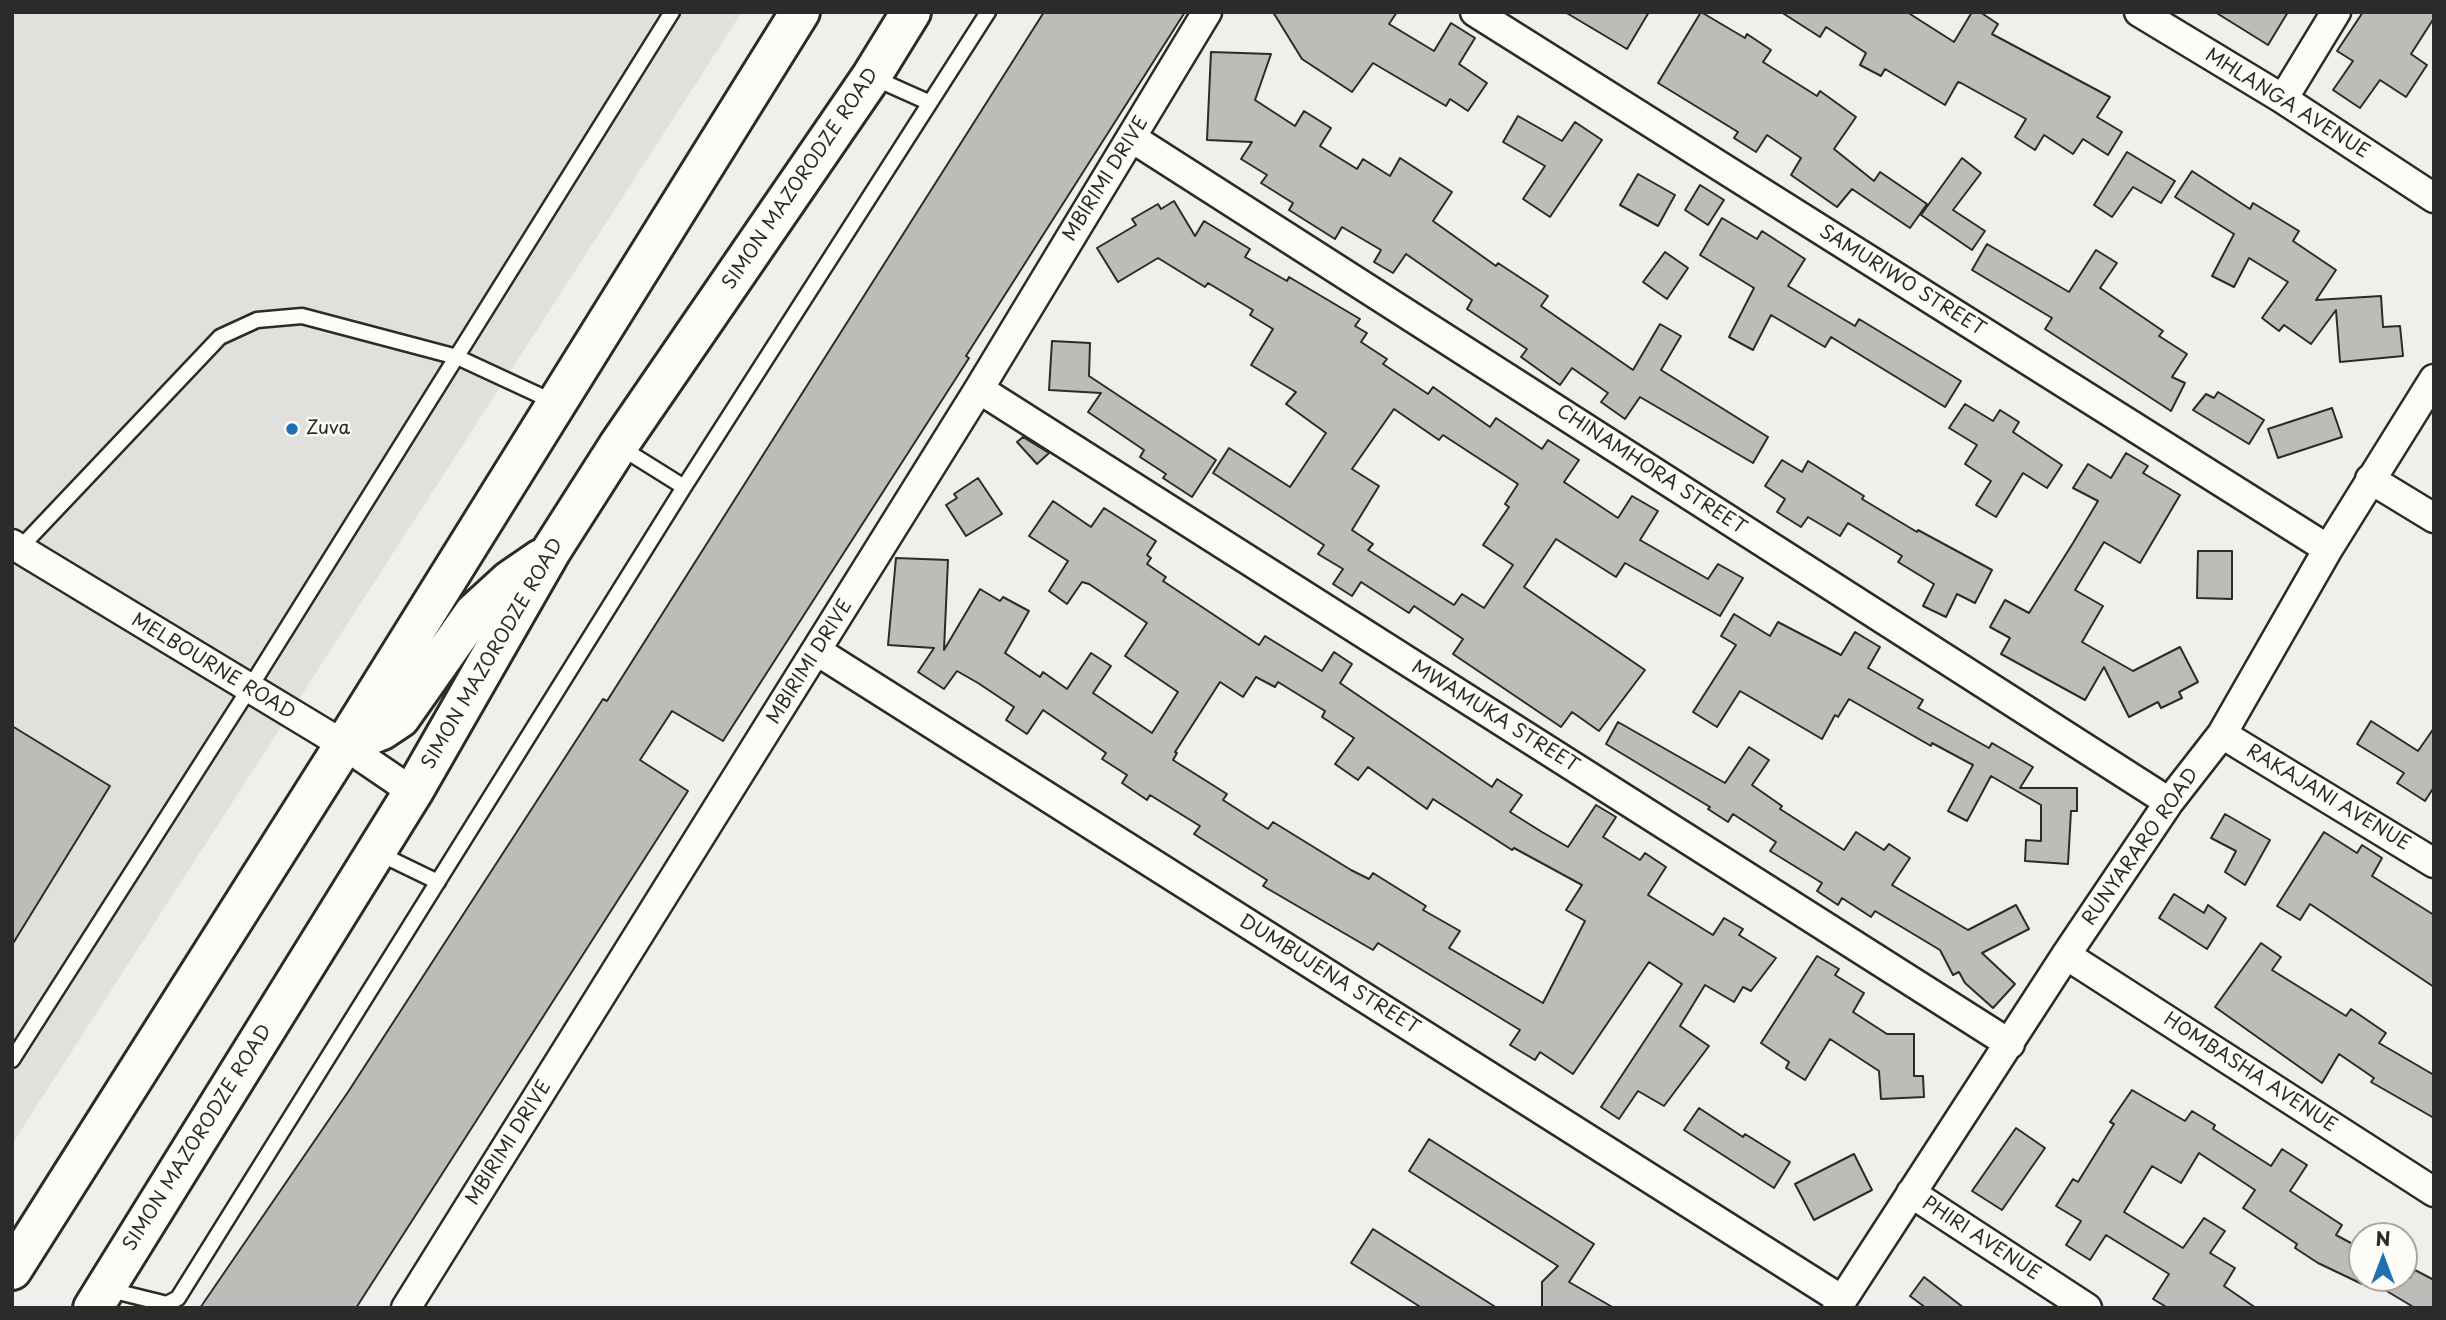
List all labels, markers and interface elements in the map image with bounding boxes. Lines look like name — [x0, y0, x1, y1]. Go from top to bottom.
street label: MHLANGA AVENUE — [2201, 44, 2373, 164]
street label: SIMON MAZORODZE ROAD — [718, 64, 884, 294]
street label: MBIRIMI DRIVE — [1059, 113, 1153, 245]
street label: SAMURIWO STREET — [1815, 221, 1989, 341]
street label: CHINAMHORA STREET — [1552, 400, 1750, 540]
place label: Zuva — [306, 418, 350, 440]
marker: Zuva — [284, 421, 300, 437]
street label: SIMON MAZORODZE ROAD — [418, 535, 568, 773]
street label: MBIRIMI DRIVE — [763, 596, 857, 728]
street label: MELBOURNE ROAD — [127, 609, 299, 725]
street label: MWAMUKA STREET — [1407, 656, 1583, 778]
street label: RAKAJANI AVENUE — [2242, 740, 2414, 856]
street label: RUNYARARO ROAD — [2078, 764, 2204, 930]
street label: DUMBUJENA STREET — [1235, 910, 1423, 1040]
street label: HOMBASHA AVENUE — [2159, 1008, 2341, 1138]
street label: SIMON MAZORODZE ROAD — [119, 1021, 277, 1255]
street label: MBIRIMI DRIVE — [462, 1077, 556, 1209]
street label: PHIRI AVENUE — [1918, 1192, 2044, 1286]
north arrow — [2348, 1222, 2418, 1292]
text: N — [2375, 1224, 2391, 1252]

